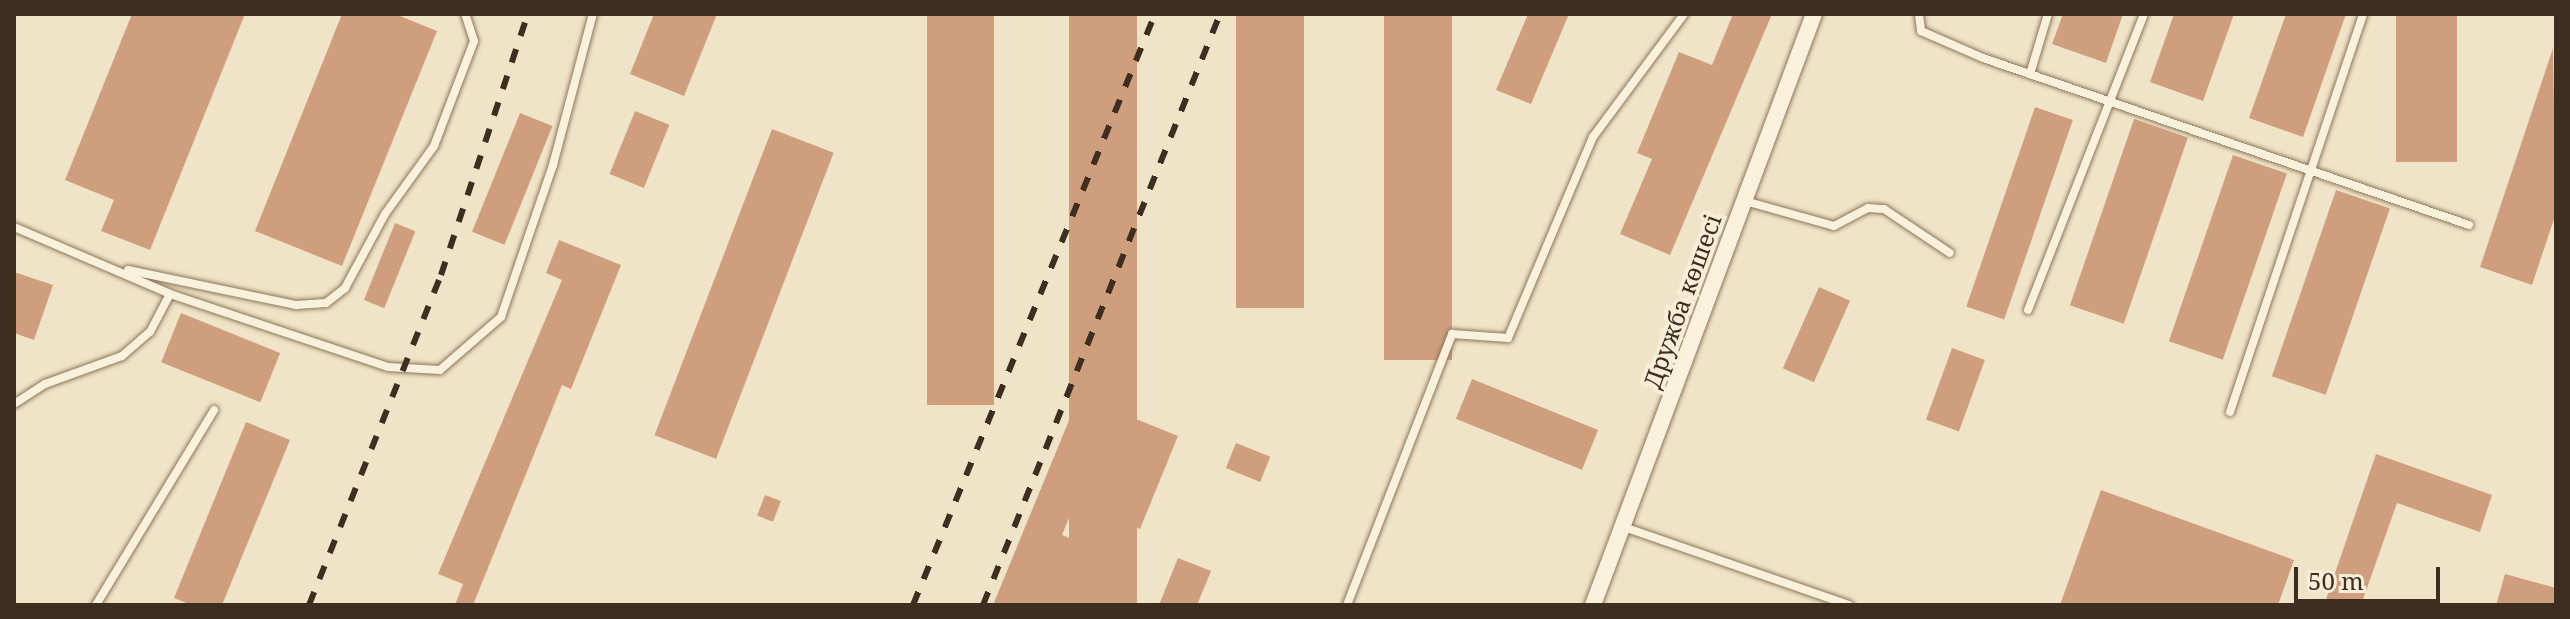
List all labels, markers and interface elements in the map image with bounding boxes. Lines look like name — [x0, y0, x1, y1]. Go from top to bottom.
street label: Дружба көшесі — [1637, 210, 1727, 392]
scale bar — [2298, 551, 2444, 601]
text: 50 m — [2308, 564, 2364, 597]

